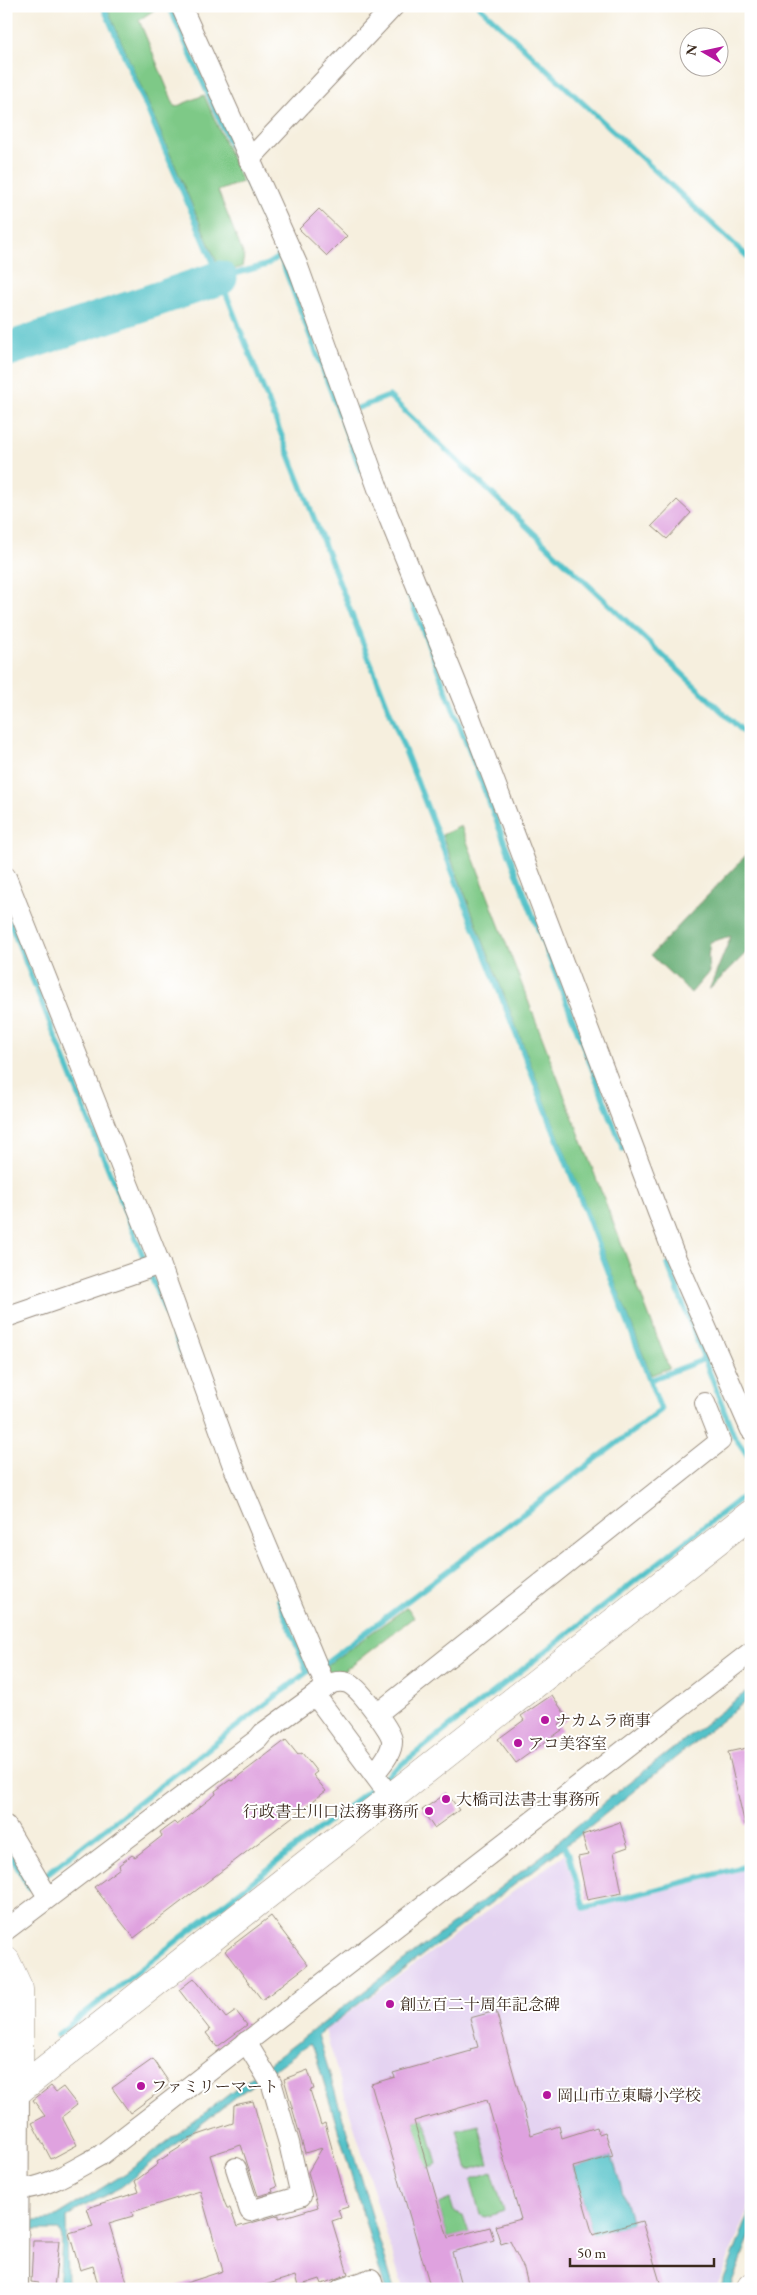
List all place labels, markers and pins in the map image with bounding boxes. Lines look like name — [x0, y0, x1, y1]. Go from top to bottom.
place label: ナカムラ商事 — [555, 1710, 651, 1731]
marker: ナカムラ商事 — [539, 1714, 551, 1726]
place label: アコ美容室 — [528, 1733, 607, 1754]
marker: アコ美容室 — [512, 1737, 524, 1749]
place label: 大橋司法書士事務所 — [456, 1789, 600, 1810]
marker: 大橋司法書士事務所 — [440, 1793, 452, 1805]
place label: 行政書士川口法務事務所 — [243, 1801, 419, 1822]
marker: 行政書士川口法務事務所 — [423, 1805, 435, 1817]
place label: 創立百二十周年記念碑 — [400, 1994, 560, 2015]
marker: 創立百二十周年記念碑 — [384, 1998, 396, 2010]
place label: ファミリーマート — [151, 2076, 279, 2097]
marker: ファミリーマート — [135, 2080, 147, 2092]
place label: 岡山市立東疇小学校 — [557, 2085, 701, 2106]
marker: 岡山市立東疇小学校 — [541, 2089, 553, 2101]

